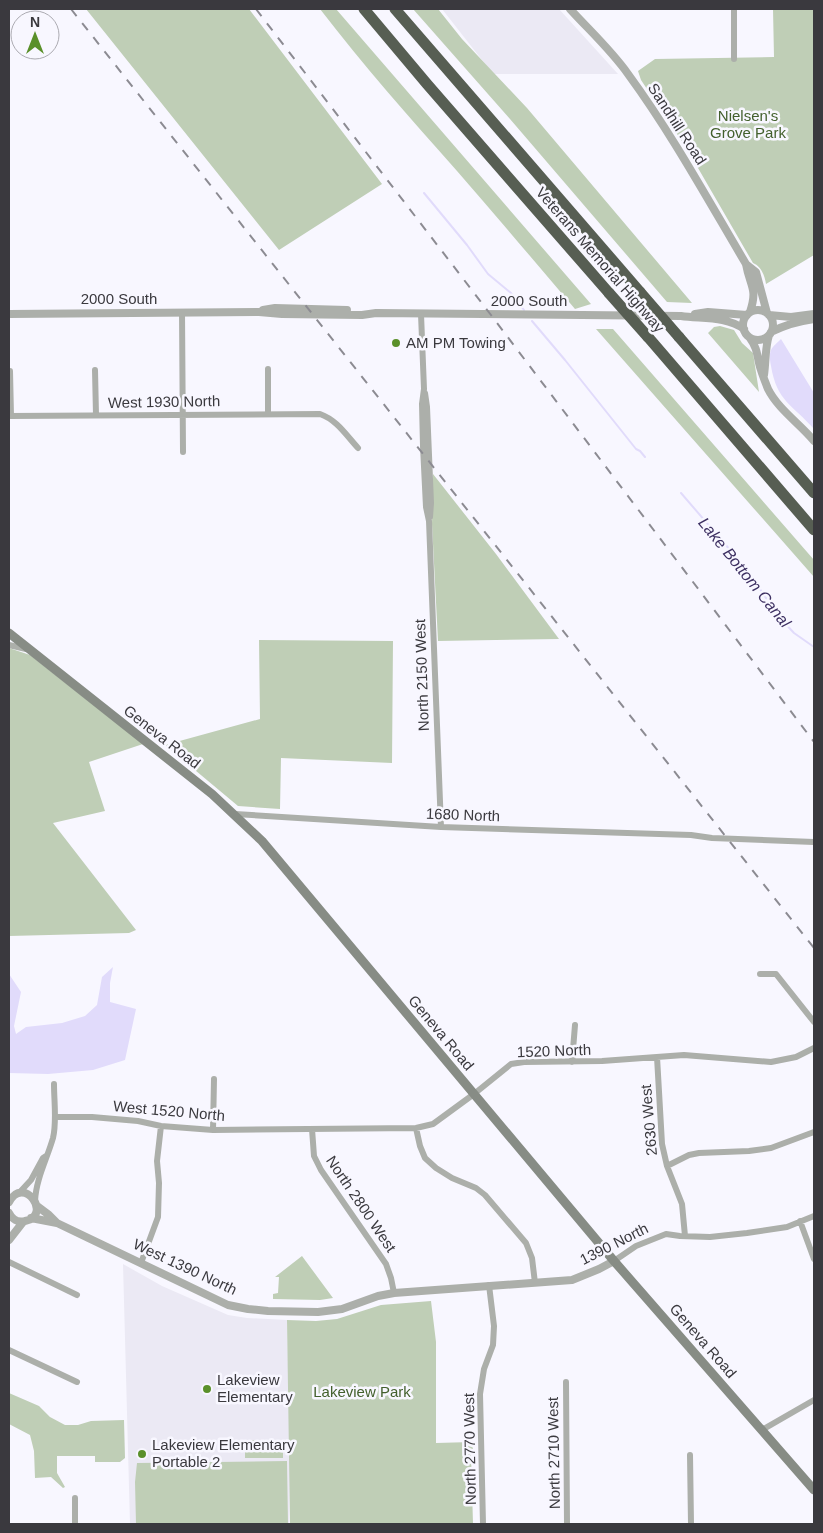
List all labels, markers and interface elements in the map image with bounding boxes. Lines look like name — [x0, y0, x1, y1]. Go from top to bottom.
north arrow — [10, 10, 60, 60]
text: N — [30, 14, 40, 30]
street label: Sandhill Road — [645, 80, 710, 168]
park label: Nielsen's Grove Park — [710, 107, 786, 141]
street label: Veterans Memorial Highway — [533, 184, 668, 336]
street label: 2000 South — [81, 290, 157, 307]
street label: 2000 South — [491, 292, 567, 309]
place label: AM PM Towing — [406, 334, 506, 351]
marker: AM PM Towing — [390, 337, 402, 349]
street label: West 1930 North — [108, 392, 220, 411]
water label: Lake Bottom Canal — [695, 514, 794, 631]
street label: North 2150 West — [411, 618, 432, 731]
street label: Geneva Road — [121, 701, 204, 772]
street label: 1680 North — [426, 805, 500, 824]
street label: Geneva Road — [405, 992, 478, 1074]
street label: 1520 North — [517, 1041, 591, 1060]
street label: 2630 West — [637, 1083, 660, 1156]
street label: West 1520 North — [112, 1097, 226, 1124]
street label: North 2800 West — [323, 1152, 400, 1256]
street label: 1390 North — [577, 1219, 651, 1268]
street label: West 1390 North — [131, 1235, 240, 1298]
street label: Geneva Road — [667, 1300, 740, 1381]
place label: Lakeview Elementary — [217, 1371, 293, 1405]
marker: Lakeview Elementary — [201, 1383, 213, 1395]
park label: Lakeview Park — [313, 1383, 411, 1400]
street label: North 2770 West — [460, 1392, 479, 1505]
street label: North 2710 West — [544, 1396, 563, 1509]
place label: Lakeview Elementary Portable 2 — [152, 1436, 295, 1470]
marker: Lakeview Elementary Portable 2 — [136, 1448, 148, 1460]

